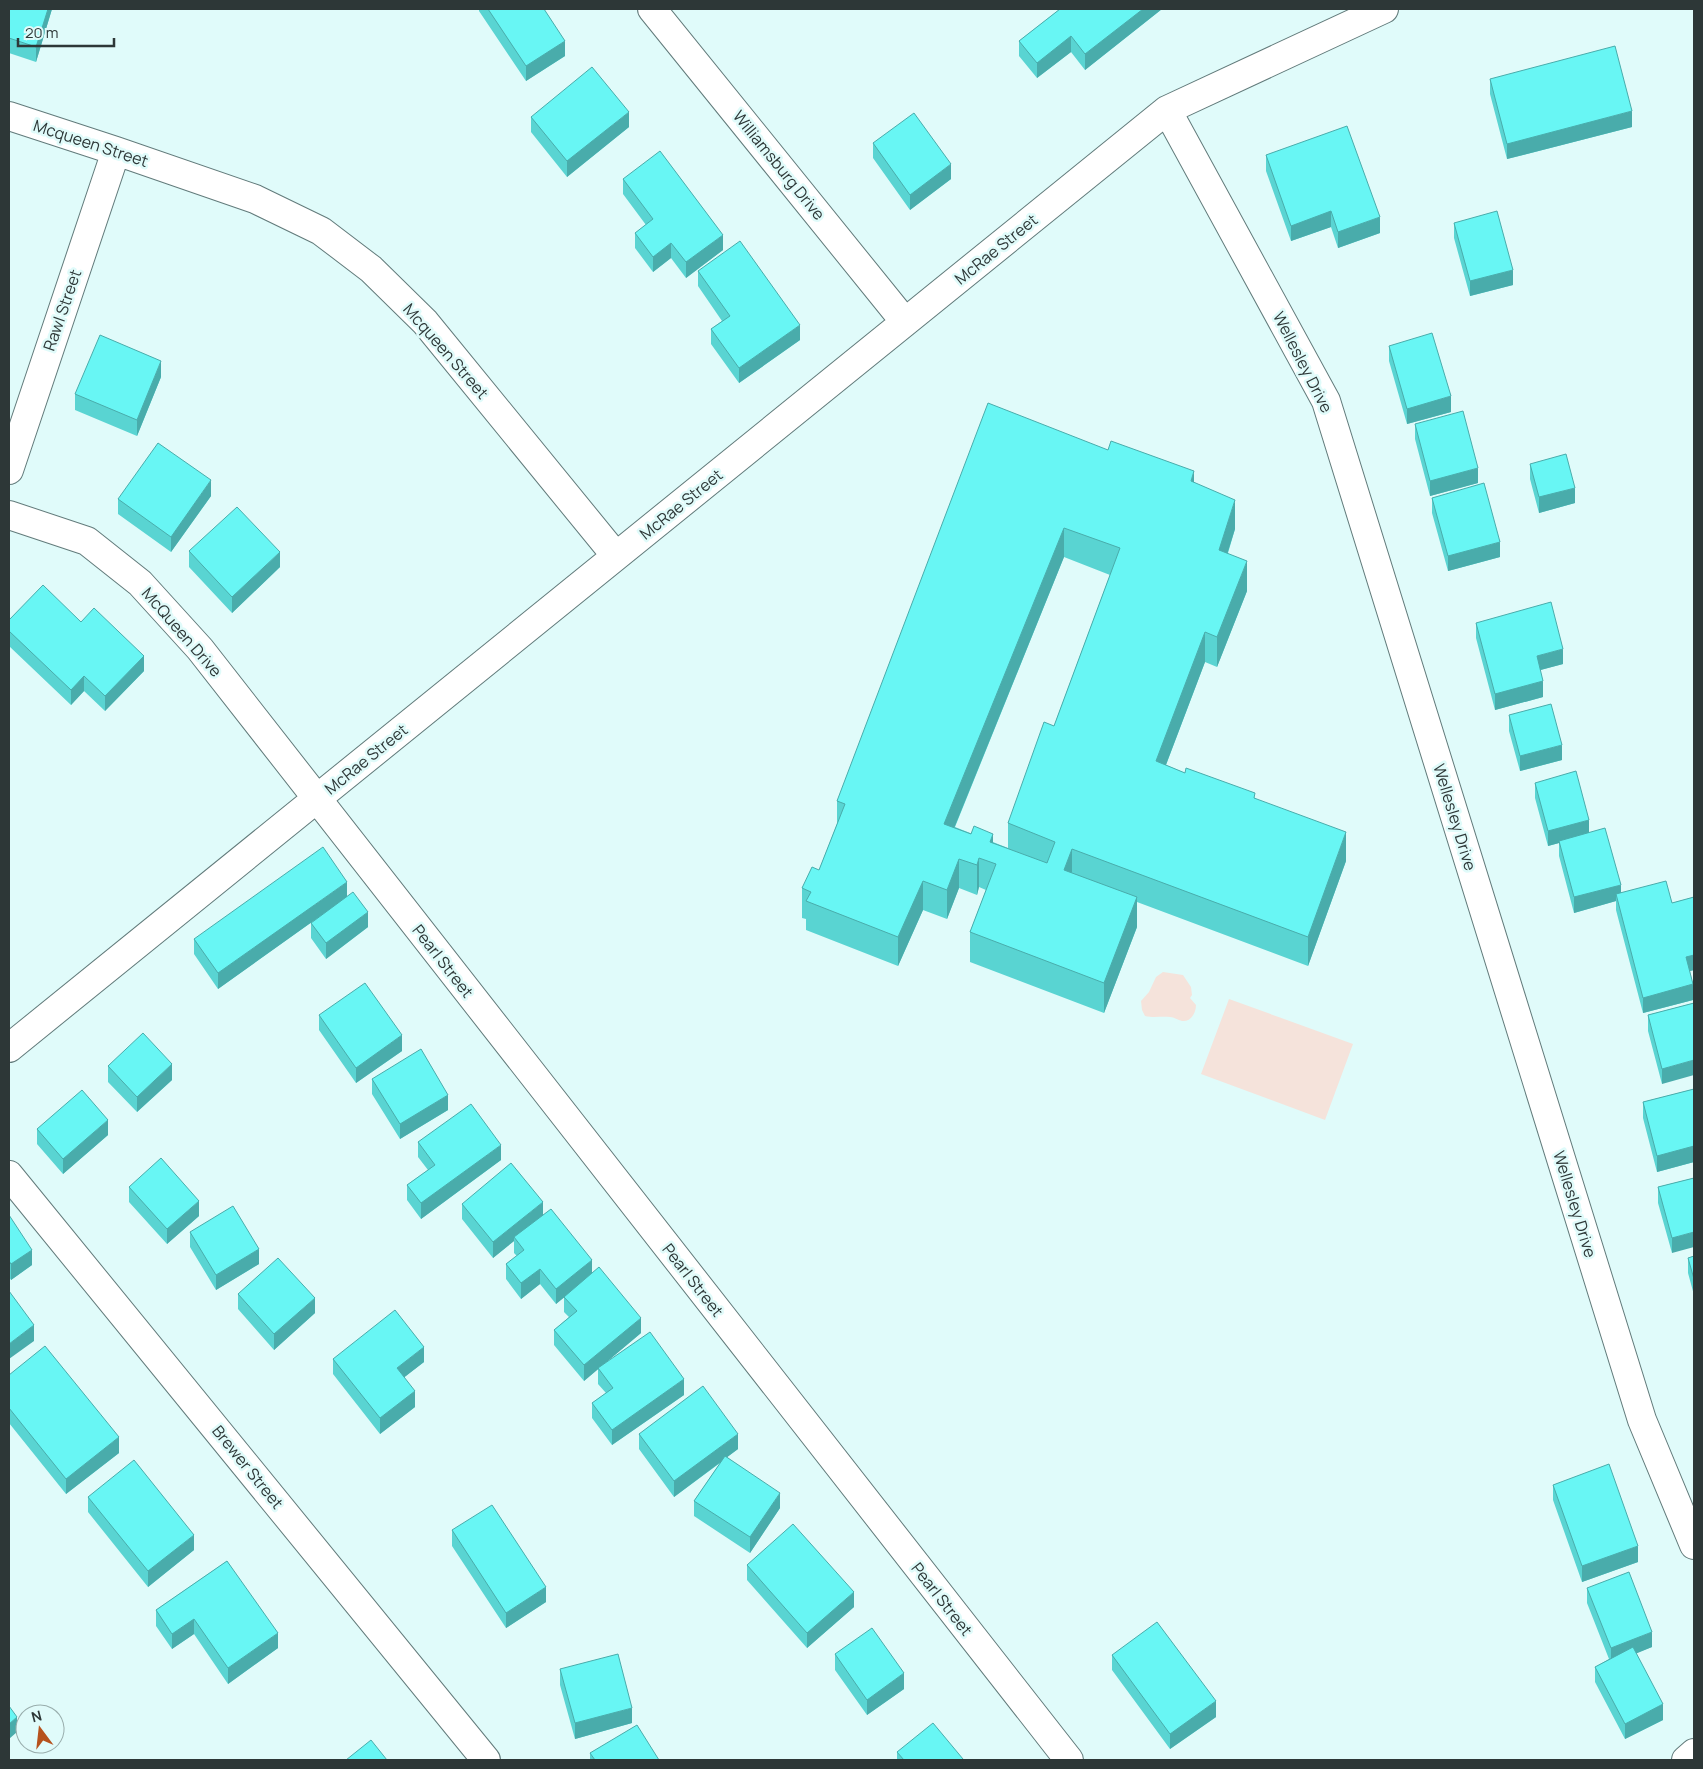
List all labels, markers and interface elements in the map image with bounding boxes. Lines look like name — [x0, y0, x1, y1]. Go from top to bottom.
scale bar — [18, 15, 114, 47]
text: 20 m — [25, 22, 58, 43]
street label: Williamsburg Drive — [728, 106, 830, 224]
street label: Mcqueen Street — [31, 114, 151, 172]
street label: McRae Street — [950, 209, 1042, 289]
street label: Rawl Street — [38, 266, 86, 354]
street label: Mcqueen Street — [399, 299, 493, 403]
street label: Wellesley Drive — [1268, 308, 1338, 416]
street label: McRae Street — [635, 464, 727, 544]
street label: McQueen Drive — [137, 583, 227, 681]
street label: McRae Street — [320, 719, 412, 799]
street label: Wellesley Drive — [1428, 761, 1482, 873]
street label: Pearl Street — [407, 920, 479, 1002]
street label: Wellesley Drive — [1548, 1148, 1602, 1260]
street label: Pearl Street — [657, 1239, 729, 1321]
street label: Brewer Street — [207, 1421, 289, 1513]
street label: Pearl Street — [906, 1558, 978, 1640]
north arrow — [15, 1704, 65, 1754]
text: N — [29, 1705, 44, 1726]

